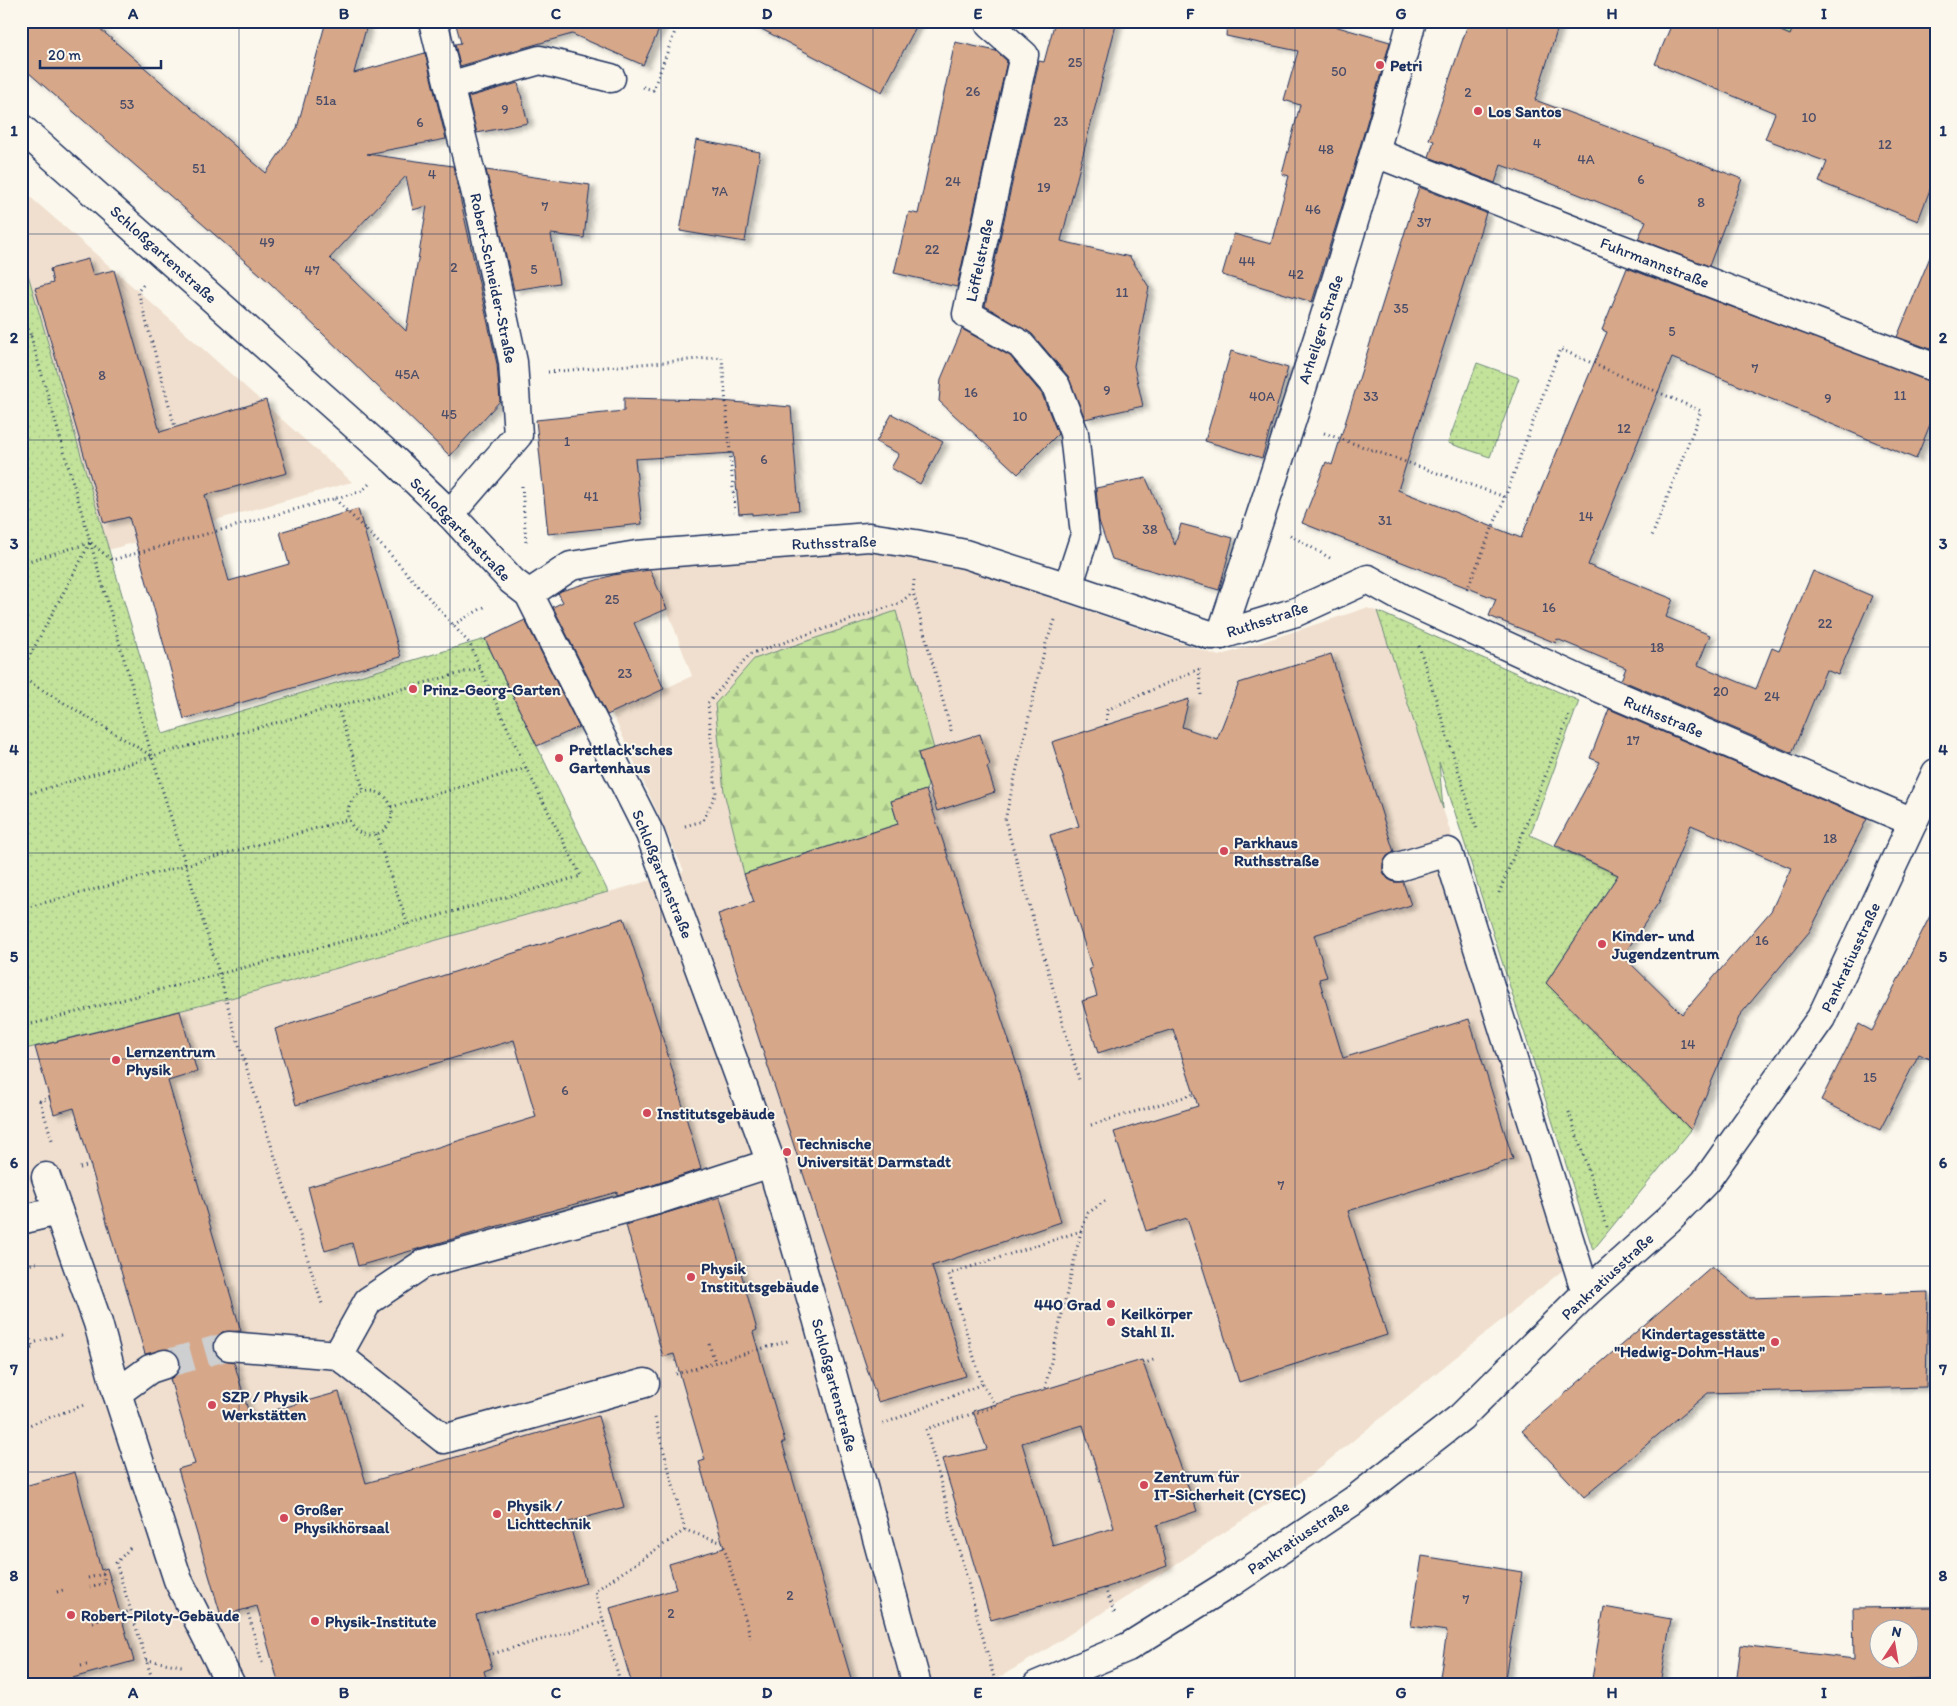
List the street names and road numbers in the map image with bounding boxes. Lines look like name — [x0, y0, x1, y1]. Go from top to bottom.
street label: Robert-Schneider-Straße — [466, 191, 521, 365]
street label: Schloßgartenstraße — [106, 201, 221, 307]
street label: Löffelstraße — [961, 216, 998, 304]
street label: Fuhrmannstraße — [1598, 233, 1712, 292]
street label: Arheilger Straße — [1294, 272, 1347, 386]
street label: Schloßgartenstraße — [406, 473, 515, 585]
street label: Ruthsstraße — [791, 532, 877, 553]
street label: Ruthsstraße — [1224, 597, 1311, 642]
street label: Ruthsstraße — [1621, 691, 1707, 742]
street label: Schloßgartenstraße — [628, 807, 697, 941]
street label: Pankratiusstraße — [1817, 899, 1884, 1015]
street label: Pankratiusstraße — [1557, 1229, 1658, 1324]
street label: Schloßgartenstraße — [808, 1316, 861, 1454]
street label: Pankratiusstraße — [1244, 1496, 1353, 1579]

